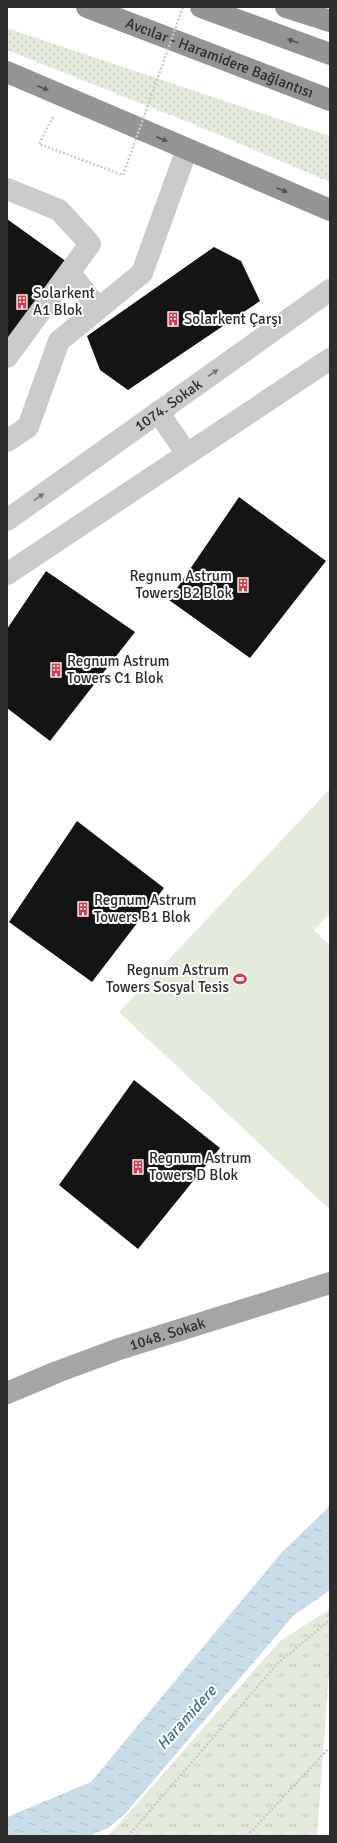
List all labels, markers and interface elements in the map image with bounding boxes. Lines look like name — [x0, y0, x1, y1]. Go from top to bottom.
street label: Avcılar - Haramidere Bağlantısı — [123, 14, 316, 102]
one-way arrow — [287, 38, 299, 44]
one-way arrow — [37, 84, 49, 91]
one-way arrow — [157, 136, 169, 142]
one-way arrow — [276, 187, 288, 193]
place label: Solarkent A1 Blok — [33, 284, 95, 319]
building icon: Solarkent A1 Blok — [14, 294, 30, 310]
place label: Solarkent Çarşı — [184, 310, 282, 328]
building icon: Solarkent Çarşı — [165, 311, 181, 327]
one-way arrow — [208, 369, 218, 377]
street label: 1074. Sokak — [131, 375, 206, 435]
one-way arrow — [33, 493, 44, 501]
place label: Regnum Astrum Towers B2 Blok — [129, 567, 232, 602]
building icon: Regnum Astrum Towers B2 Blok — [235, 577, 251, 593]
place label: Regnum Astrum Towers C1 Blok — [67, 652, 170, 687]
building icon: Regnum Astrum Towers C1 Blok — [48, 662, 64, 678]
place label: Regnum Astrum Towers B1 Blok — [94, 891, 197, 926]
building icon: Regnum Astrum Towers B1 Blok — [75, 901, 91, 917]
place label: Regnum Astrum Towers Sosyal Tesis — [106, 961, 229, 996]
sports icon: Regnum Astrum Towers Sosyal Tesis — [232, 971, 248, 987]
place label: Regnum Astrum Towers D Blok — [149, 1149, 252, 1184]
building icon: Regnum Astrum Towers D Blok — [130, 1159, 146, 1175]
street label: 1048. Sokak — [127, 1313, 208, 1354]
water label: Haramidere — [153, 1681, 222, 1754]

